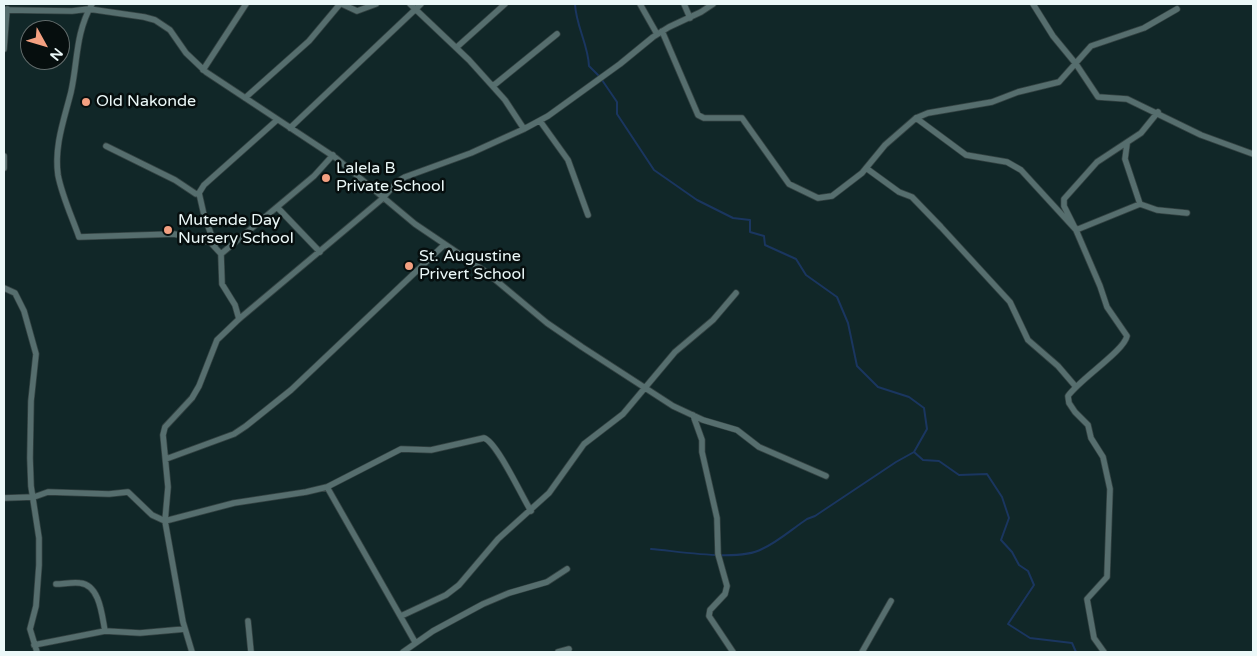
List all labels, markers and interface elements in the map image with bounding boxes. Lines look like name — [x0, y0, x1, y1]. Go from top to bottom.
north arrow — [20, 20, 70, 70]
text: N — [46, 44, 66, 64]
place label: Old Nakonde — [96, 92, 196, 112]
marker: Old Nakonde — [80, 96, 92, 108]
place label: Lalela B Private School — [336, 159, 445, 197]
marker: Lalela B Private School — [320, 172, 332, 184]
place label: Mutende Day Nursery School — [178, 211, 294, 249]
marker: Mutende Day Nursery School — [162, 224, 174, 236]
place label: St. Augustine Privert School — [419, 247, 525, 285]
marker: St. Augustine Privert School — [403, 260, 415, 272]

